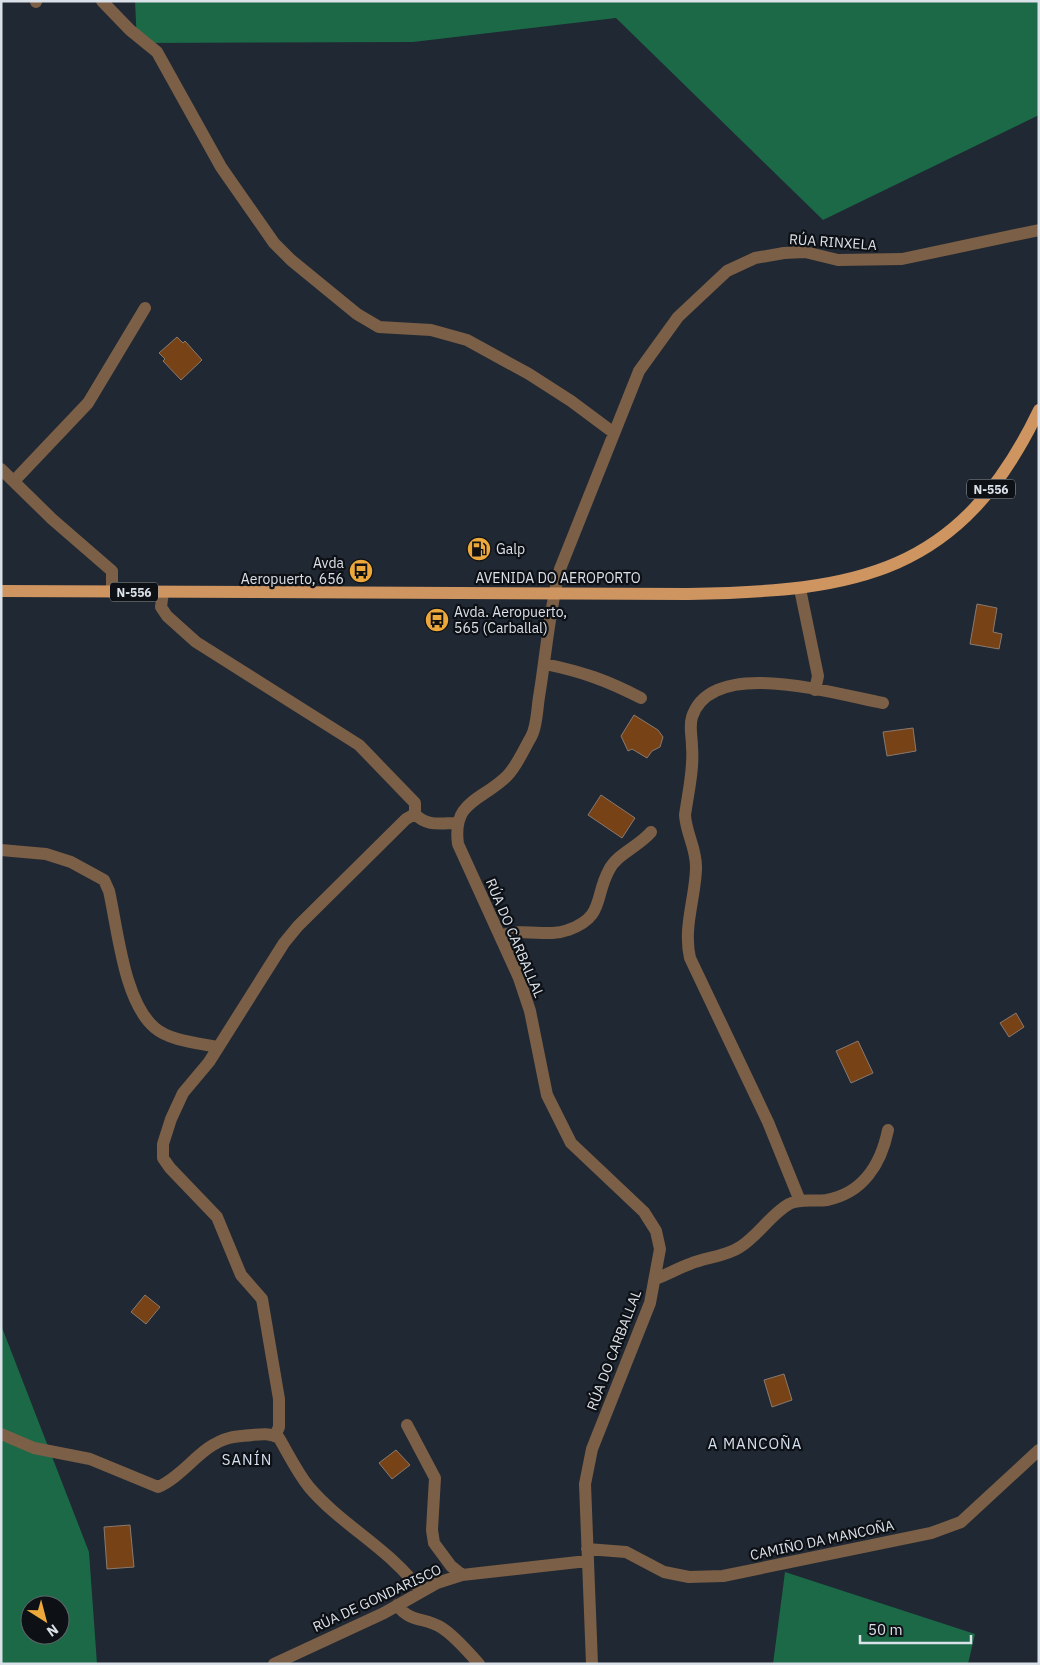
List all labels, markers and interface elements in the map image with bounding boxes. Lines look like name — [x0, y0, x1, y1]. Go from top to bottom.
street label: RÚA RINXELA — [789, 229, 878, 254]
road number: N-556 — [967, 479, 1015, 498]
fuel station icon: Galp — [466, 536, 492, 562]
place label: Galp — [496, 540, 525, 558]
place label: Avda Aeropuerto, 656 — [241, 554, 345, 588]
bus stop icon: Avda Aeropuerto, 656 — [348, 558, 374, 584]
street label: AVENIDA DO AEROPORTO — [475, 569, 641, 587]
road number: N-556 — [110, 582, 158, 602]
place label: Avda. Aeropuerto, 565 (Carballal) — [454, 603, 567, 637]
bus stop icon: Avda. Aeropuerto, 565 (Carballal) — [424, 607, 450, 633]
street label: RÚA DO CARBALLAL — [482, 875, 549, 1000]
street label: RÚA DO CARBALLAL — [582, 1287, 645, 1413]
district label: A MANCOÑA — [708, 1434, 802, 1453]
district label: SANÍN — [222, 1450, 272, 1469]
street label: CAMIÑO DA MANCOÑA — [748, 1516, 896, 1564]
street label: RÚA DE GONDARISCO — [309, 1559, 444, 1636]
north arrow — [20, 1595, 70, 1645]
scale bar — [860, 1612, 971, 1644]
text: N — [43, 1620, 62, 1641]
text: 50 m — [868, 1620, 903, 1639]

